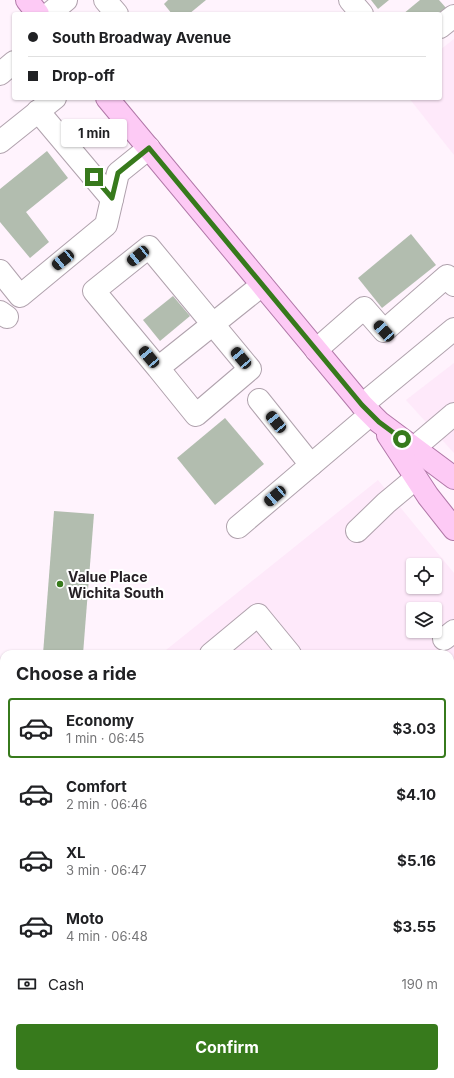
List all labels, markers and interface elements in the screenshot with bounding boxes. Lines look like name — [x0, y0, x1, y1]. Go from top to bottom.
text: South Broadway Avenue — [52, 28, 231, 47]
text: Drop-off — [52, 66, 115, 85]
callout: 1 min — [61, 119, 127, 147]
text: 1 min — [78, 125, 110, 141]
route end — [85, 168, 103, 186]
car — [125, 244, 151, 268]
car — [50, 248, 76, 272]
car — [372, 318, 396, 344]
car — [137, 344, 161, 370]
car — [229, 345, 253, 371]
car — [264, 409, 288, 435]
route start — [393, 430, 411, 448]
car — [262, 484, 288, 508]
map controls — [406, 558, 442, 638]
button: locate — [406, 558, 442, 594]
place label: Value Place Wichita South — [68, 568, 164, 601]
marker: Value Place Wichita South — [55, 579, 65, 589]
button: layers — [406, 602, 442, 638]
text: Choose a ride — [16, 663, 137, 684]
icon: car — [18, 710, 54, 746]
text: Economy — [66, 711, 134, 730]
text: $3.03 — [392, 719, 436, 738]
text: 1 min · 06:45 — [66, 730, 145, 746]
icon: car — [18, 776, 54, 812]
text: Comfort — [66, 777, 127, 796]
text: $4.10 — [396, 785, 436, 804]
text: 2 min · 06:46 — [66, 796, 147, 812]
icon: car — [18, 842, 54, 878]
text: XL — [66, 843, 86, 862]
text: $5.16 — [397, 851, 436, 870]
text: 3 min · 06:47 — [66, 862, 147, 878]
icon: car — [18, 908, 54, 944]
text: Moto — [66, 909, 104, 928]
text: $3.55 — [393, 917, 436, 936]
text: 4 min · 06:48 — [66, 928, 148, 944]
icon: cash — [16, 973, 38, 995]
text: Cash — [48, 975, 84, 994]
text: 190 m — [401, 976, 438, 992]
button: Confirm — [16, 1024, 438, 1070]

